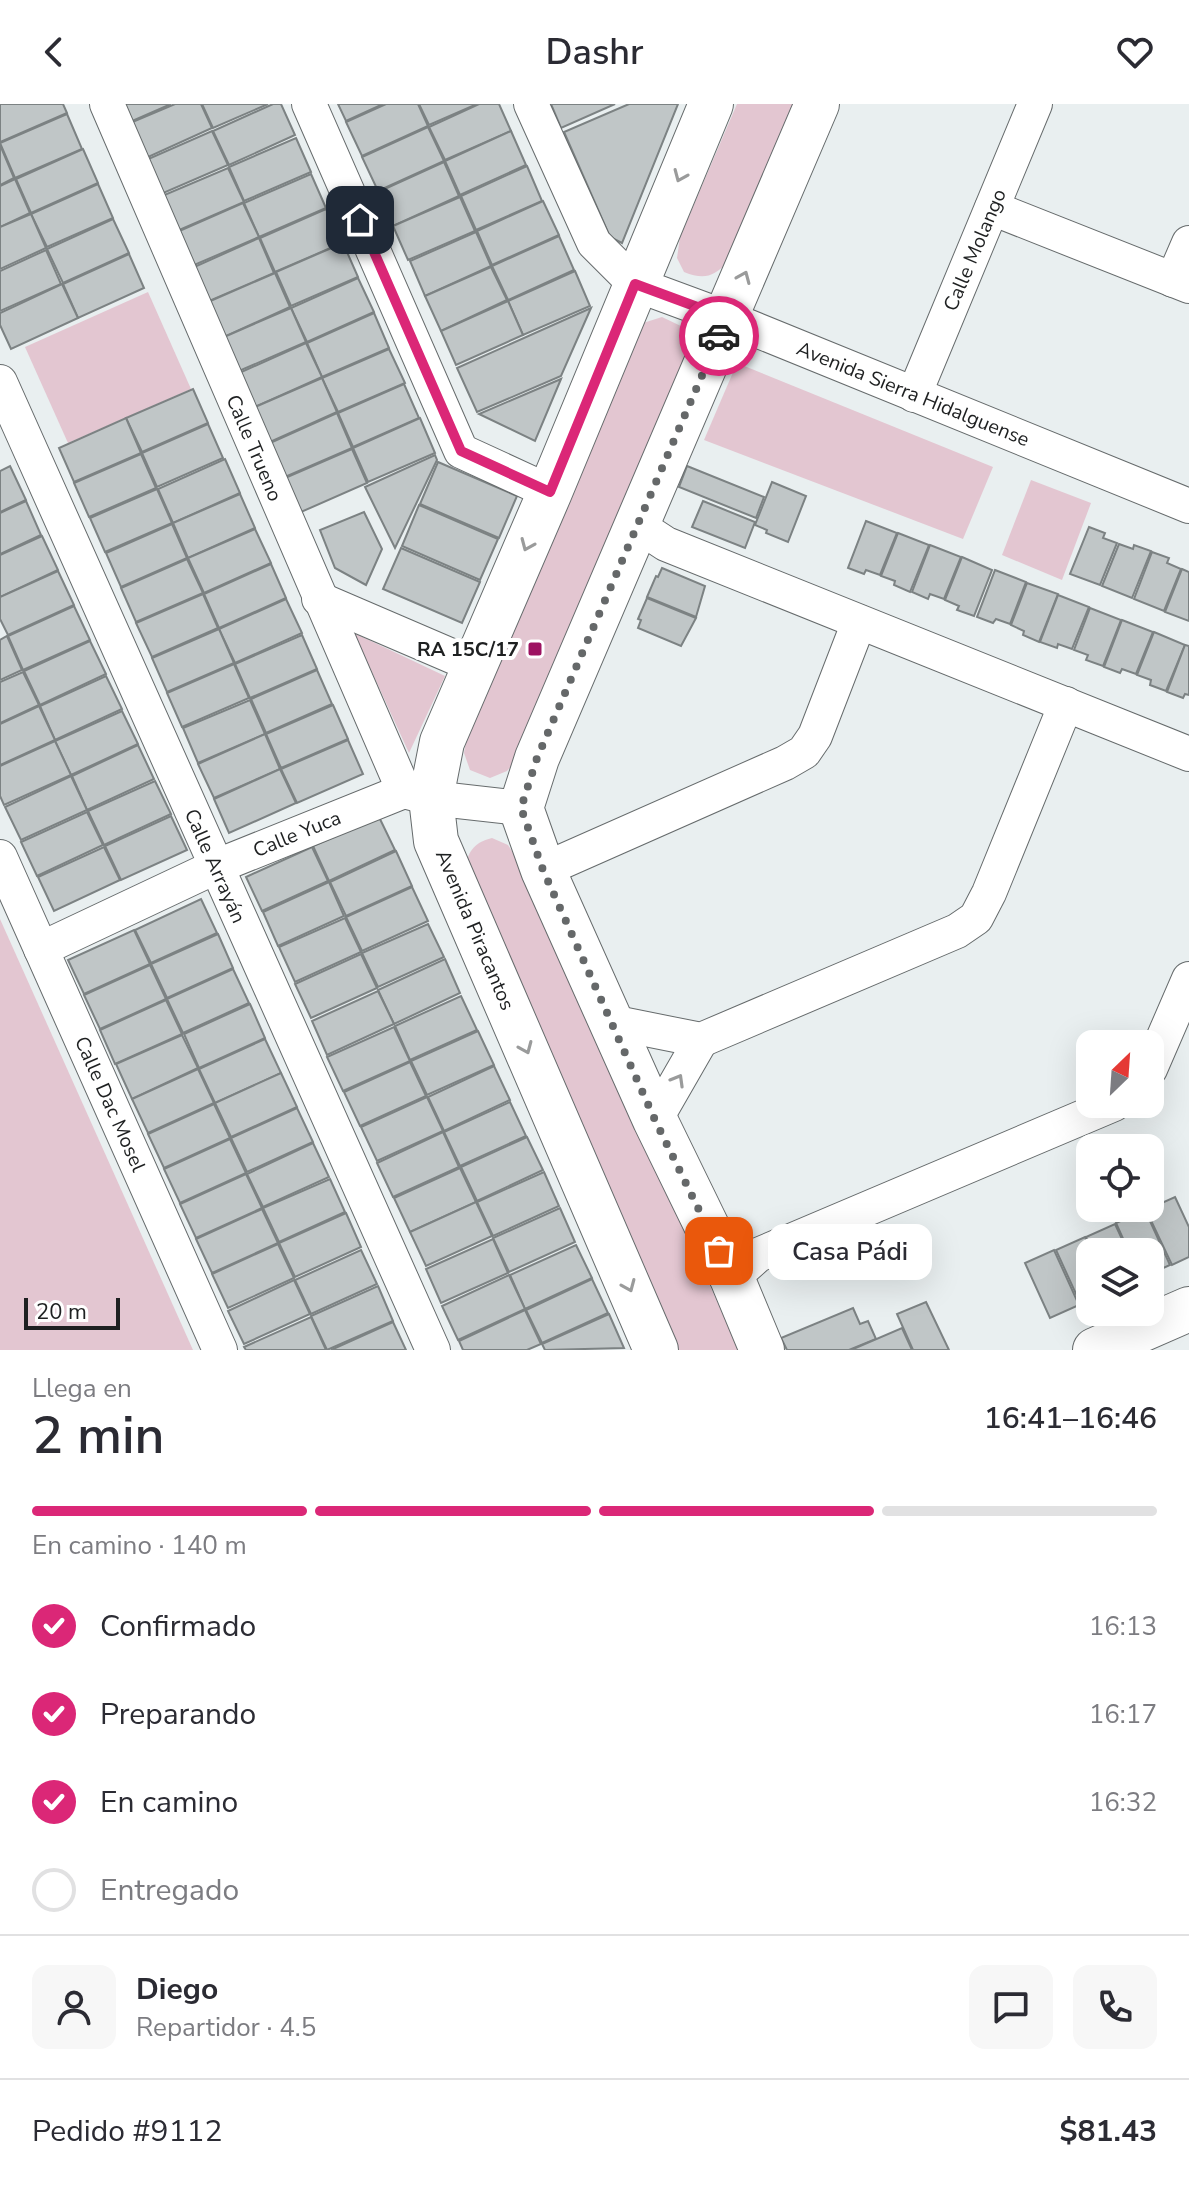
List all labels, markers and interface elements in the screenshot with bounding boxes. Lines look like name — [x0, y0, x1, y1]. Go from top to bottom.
text: Dashr — [546, 28, 643, 77]
icon: back — [32, 30, 76, 74]
icon: heart — [1113, 30, 1157, 74]
one-way arrow — [674, 168, 690, 182]
street label: Calle Molango — [937, 185, 1013, 315]
pin — [326, 186, 394, 254]
icon: home — [338, 198, 382, 242]
one-way arrow — [735, 271, 751, 285]
courier — [679, 296, 759, 376]
icon: car — [697, 314, 741, 358]
street label: Avenida Sierra Hidalguense — [793, 335, 1033, 453]
street label: Calle Trueno — [219, 391, 289, 505]
one-way arrow — [521, 537, 537, 551]
place label: RA 15C/17 — [417, 636, 519, 663]
marker: RA 15C/17 — [526, 640, 544, 658]
street label: Calle Yuca — [249, 804, 345, 864]
street label: Calle Arrayán — [178, 805, 252, 927]
street label: Avenida Piracantos — [429, 846, 521, 1014]
north arrow — [1076, 1030, 1164, 1118]
map controls — [1076, 1030, 1164, 1326]
street label: Calle Dac Mosel — [68, 1032, 152, 1176]
one-way arrow — [516, 1040, 532, 1054]
one-way arrow — [668, 1074, 684, 1089]
button: locate — [1076, 1134, 1164, 1222]
pin — [685, 1217, 753, 1285]
callout: Casa Pádi — [767, 1223, 931, 1279]
icon: bag — [697, 1229, 741, 1273]
text: Casa Pádi — [792, 1234, 908, 1269]
button: layers — [1076, 1238, 1164, 1326]
one-way arrow — [619, 1278, 635, 1292]
scale bar — [24, 1294, 120, 1330]
text: 20 m — [36, 1297, 87, 1327]
text: Llega en — [32, 1371, 132, 1406]
text: 16:41–16:46 — [984, 1398, 1157, 1439]
text: 2 min — [32, 1400, 165, 1471]
text: En camino · 140 m — [32, 1528, 247, 1563]
icon: check — [32, 1604, 76, 1648]
text: Confirmado — [100, 1606, 256, 1647]
text: 16:13 — [1089, 1609, 1157, 1644]
icon: check — [32, 1692, 76, 1736]
text: Preparando — [100, 1694, 256, 1735]
text: 16:17 — [1089, 1697, 1157, 1732]
icon: check — [32, 1780, 76, 1824]
text: En camino — [100, 1782, 238, 1823]
text: 16:32 — [1089, 1785, 1157, 1820]
text: Entregado — [100, 1870, 239, 1911]
button: person — [32, 1965, 116, 2049]
button: chat — [969, 1965, 1053, 2049]
button: phone — [1073, 1965, 1157, 2049]
text: Diego — [136, 1969, 218, 2010]
text: Repartidor · 4.5 — [136, 2010, 316, 2045]
text: Pedido #9112 — [32, 2111, 223, 2152]
text: $81.43 — [1060, 2111, 1157, 2152]

